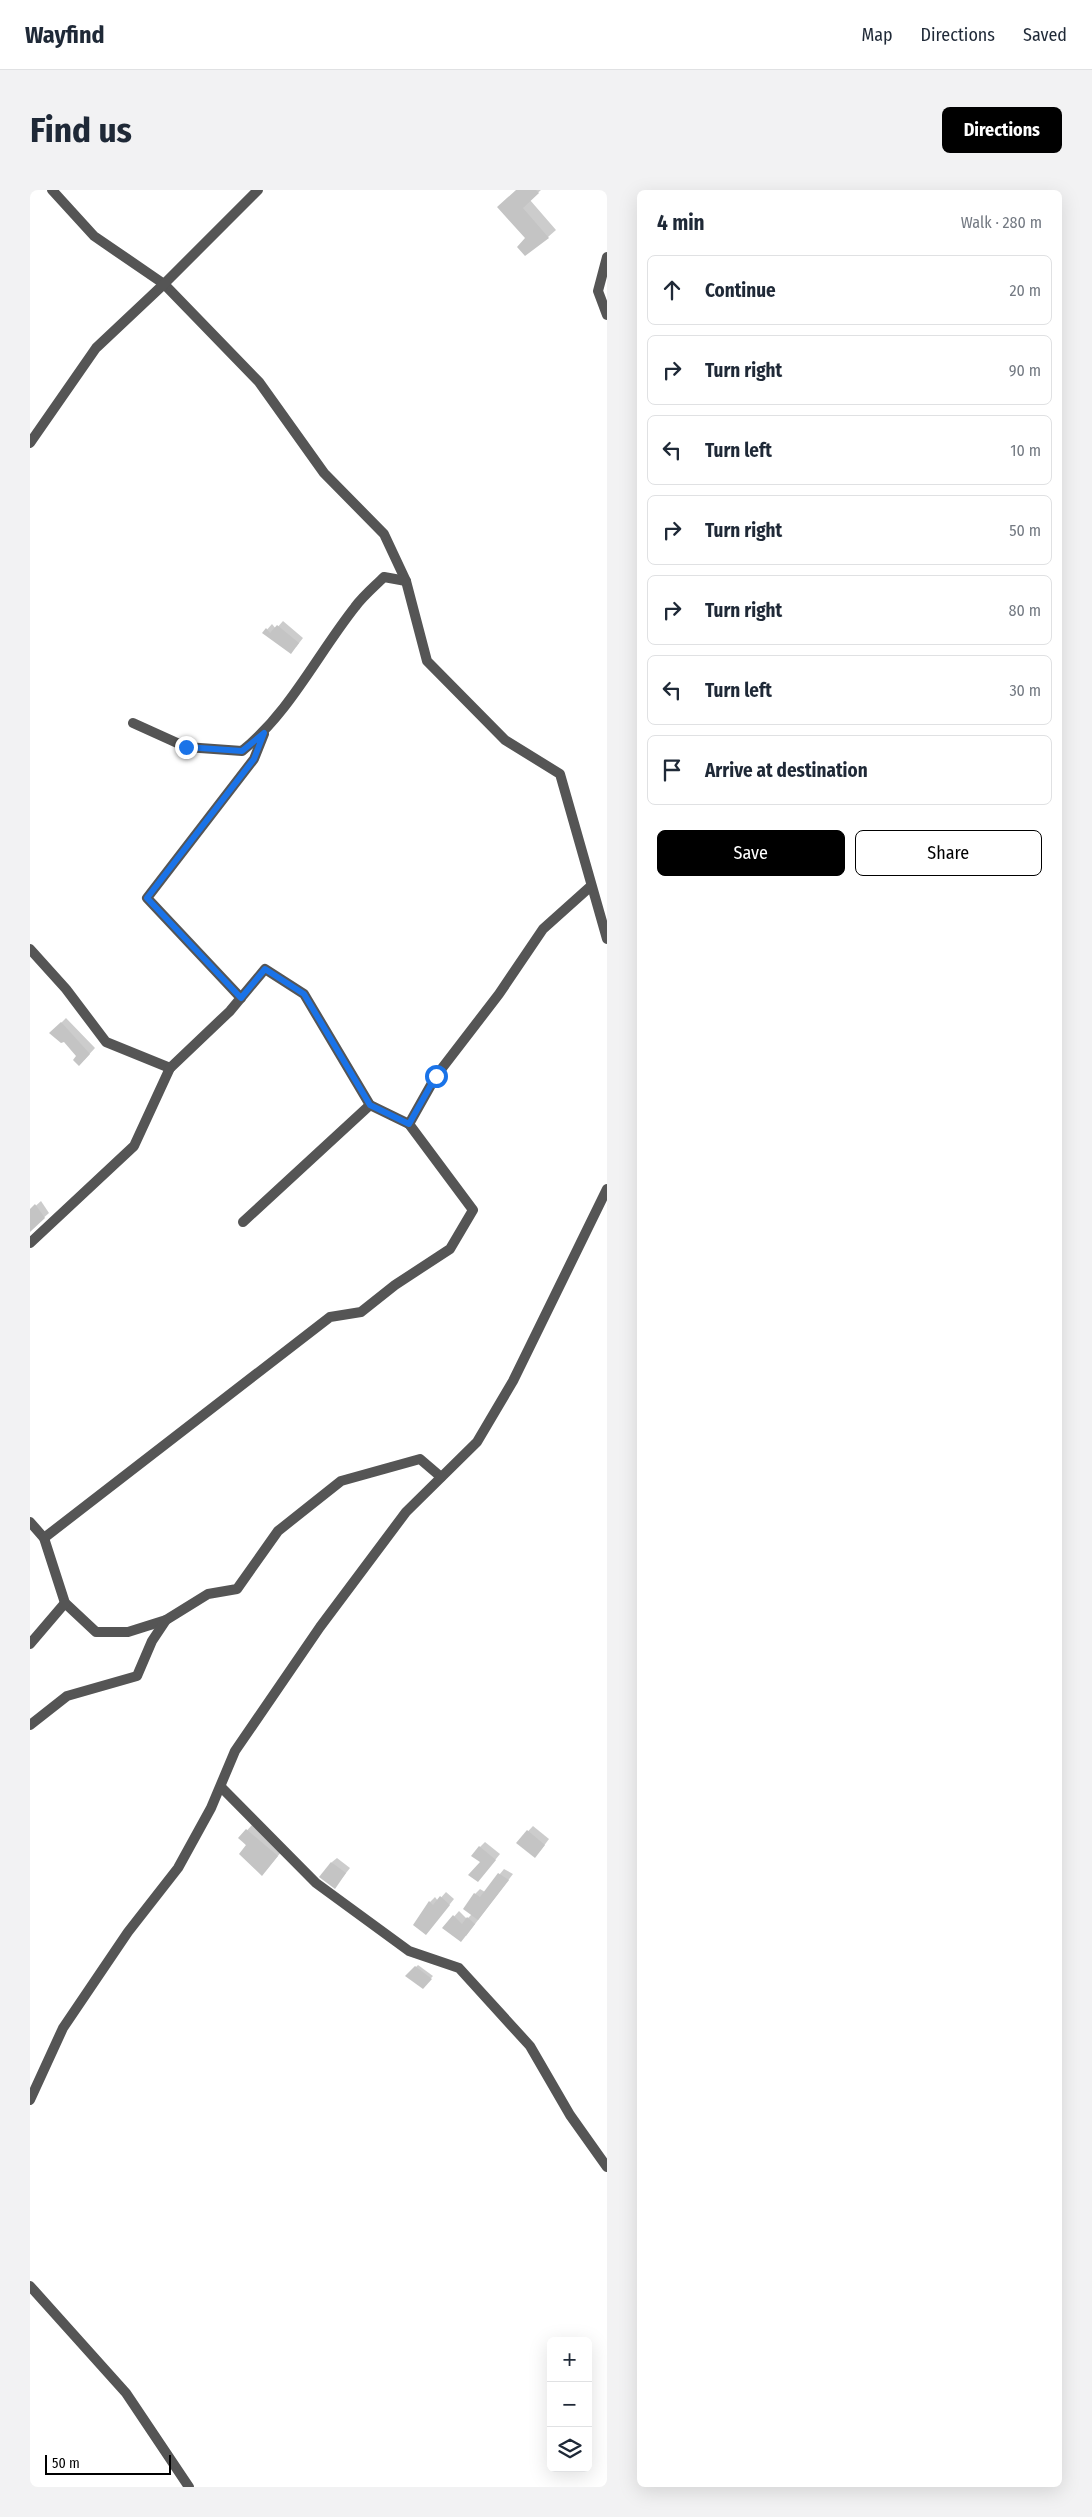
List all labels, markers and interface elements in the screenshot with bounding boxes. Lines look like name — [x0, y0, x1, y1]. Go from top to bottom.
text: Wayfind — [25, 21, 105, 49]
text: Map — [861, 24, 893, 46]
text: Directions — [921, 24, 995, 46]
text: Saved — [1023, 24, 1067, 46]
button: Directions — [942, 107, 1062, 153]
text: Find us — [30, 109, 132, 151]
text: 4 min — [657, 210, 705, 236]
text: Walk · 280 m — [961, 213, 1042, 232]
icon: ahead — [658, 276, 686, 304]
text: Continue — [705, 279, 776, 302]
text: 20 m — [1010, 281, 1041, 300]
icon: right — [658, 356, 686, 384]
text: Turn right — [705, 359, 782, 382]
text: 90 m — [1009, 361, 1041, 380]
icon: left — [658, 436, 686, 464]
text: Turn left — [705, 439, 772, 462]
text: 10 m — [1010, 441, 1041, 460]
icon: right — [658, 516, 686, 544]
text: Turn right — [705, 519, 782, 542]
text: 50 m — [1009, 521, 1041, 540]
icon: right — [658, 596, 686, 624]
text: Turn right — [705, 599, 782, 622]
text: 80 m — [1009, 601, 1041, 620]
icon: left — [658, 676, 686, 704]
text: Turn left — [705, 679, 772, 702]
text: 30 m — [1009, 681, 1041, 700]
route end — [175, 736, 198, 759]
icon: arrive — [658, 756, 686, 784]
text: Arrive at destination — [705, 759, 868, 782]
button: Save — [657, 830, 845, 876]
button: Share — [855, 830, 1042, 876]
route start — [425, 1065, 448, 1088]
map controls — [547, 2337, 592, 2472]
button: + — [547, 2337, 592, 2382]
button: − — [547, 2382, 592, 2427]
button: layers — [547, 2427, 592, 2472]
scale bar — [45, 2452, 171, 2475]
text: 50 m — [52, 2455, 80, 2472]

